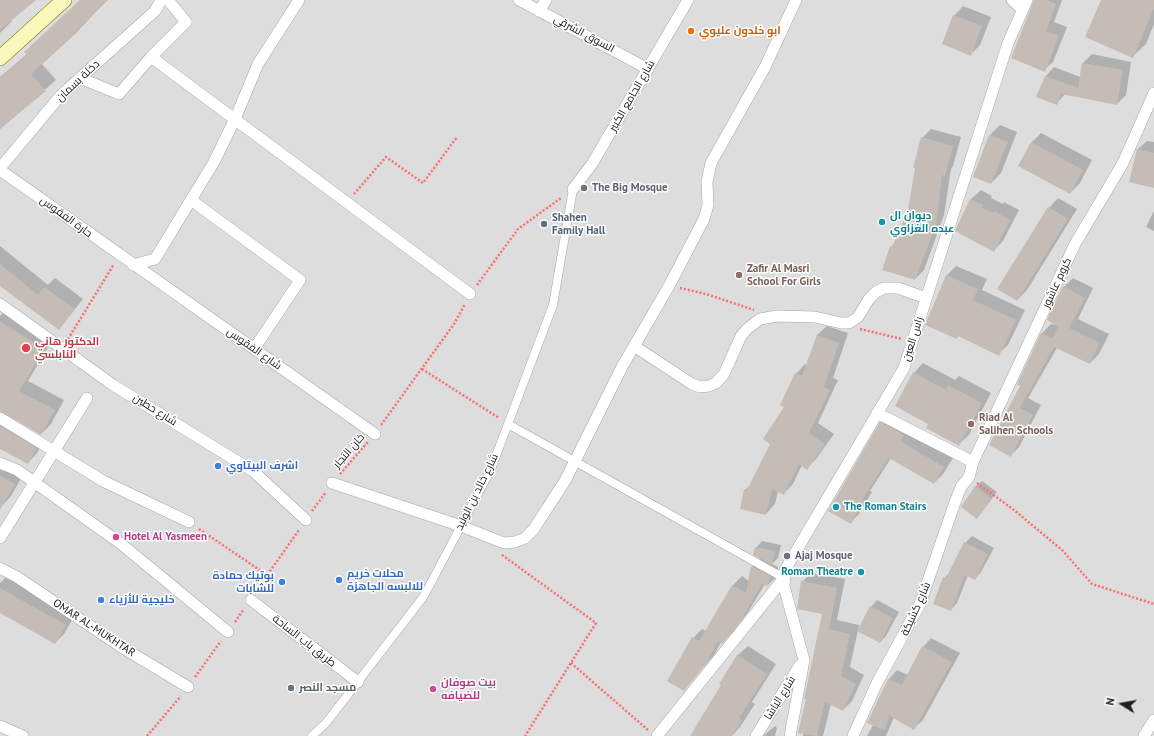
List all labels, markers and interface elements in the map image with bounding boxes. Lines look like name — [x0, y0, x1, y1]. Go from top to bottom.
street label: السوق الشرقي — [551, 12, 617, 56]
place label: ابو خلدون عليوي — [699, 24, 781, 38]
marker: ابو خلدون عليوي — [686, 26, 696, 36]
street label: دخلة بسمان — [54, 58, 102, 104]
street label: شارع الجامع الكبير — [606, 58, 658, 134]
place label: The Big Mosque — [592, 181, 668, 195]
marker: The Big Mosque — [579, 183, 589, 193]
street label: حارة الفقوس — [37, 194, 95, 240]
place label: ديوان ال عبده الغزاوي — [890, 209, 954, 235]
place label: Shahen Family Hall — [552, 211, 605, 237]
marker: ديوان ال عبده الغزاوي — [877, 217, 887, 227]
marker: Shahen Family Hall — [539, 219, 549, 229]
street label: كروم عاشور — [1040, 256, 1074, 310]
place label: Zafir Al Masri School For Girls — [747, 262, 821, 288]
marker: Zafir Al Masri School For Girls — [734, 270, 744, 280]
street label: راس العين — [900, 315, 926, 363]
street label: شارع الفقوس — [224, 325, 284, 373]
place label: الدكتور هاني النابلسي — [35, 335, 99, 361]
marker: الدكتور هاني النابلسي — [20, 342, 32, 354]
street label: شارع حطين — [131, 391, 179, 429]
place label: Riad Al Salihen Schools — [979, 411, 1053, 437]
marker: Riad Al Salihen Schools — [966, 419, 976, 429]
street label: خان التجار — [330, 431, 368, 471]
street label: شارع خالد بن الوليد — [453, 452, 501, 532]
place label: اشرف البيتاوي — [226, 459, 298, 473]
marker: اشرف البيتاوي — [213, 461, 223, 471]
place label: The Roman Stairs — [844, 500, 926, 514]
marker: The Roman Stairs — [831, 502, 841, 512]
place label: Hotel Al Yasmeen — [124, 530, 207, 544]
marker: Hotel Al Yasmeen — [111, 532, 121, 542]
place label: Ajaj Mosque — [795, 549, 853, 563]
marker: Ajaj Mosque — [782, 551, 792, 561]
place label: Roman Theatre — [781, 565, 853, 579]
place label: محلات خريم للالبسه الجاهزة — [347, 567, 423, 593]
marker: Roman Theatre — [856, 567, 866, 577]
place label: بوتيك حمادة للشابات — [213, 569, 274, 595]
marker: محلات خريم للالبسه الجاهزة — [334, 575, 344, 585]
marker: بوتيك حمادة للشابات — [277, 577, 287, 587]
street label: شارع كشيكة — [898, 580, 934, 638]
place label: خليجية للأزياء — [109, 593, 175, 607]
marker: خليجية للأزياء — [96, 595, 106, 605]
street label: OMAR AL-MUKHTAR — [50, 596, 138, 660]
street label: طريق باب الساحة — [270, 612, 338, 670]
street label: شارع الباشا — [761, 674, 799, 722]
place label: بيت صوفان للضيافه — [441, 676, 496, 702]
place label: مسجد النصر — [299, 681, 356, 695]
marker: مسجد النصر — [286, 683, 296, 693]
marker: بيت صوفان للضيافه — [428, 684, 438, 694]
north arrow — [1102, 684, 1142, 724]
text: N — [1103, 697, 1118, 707]

